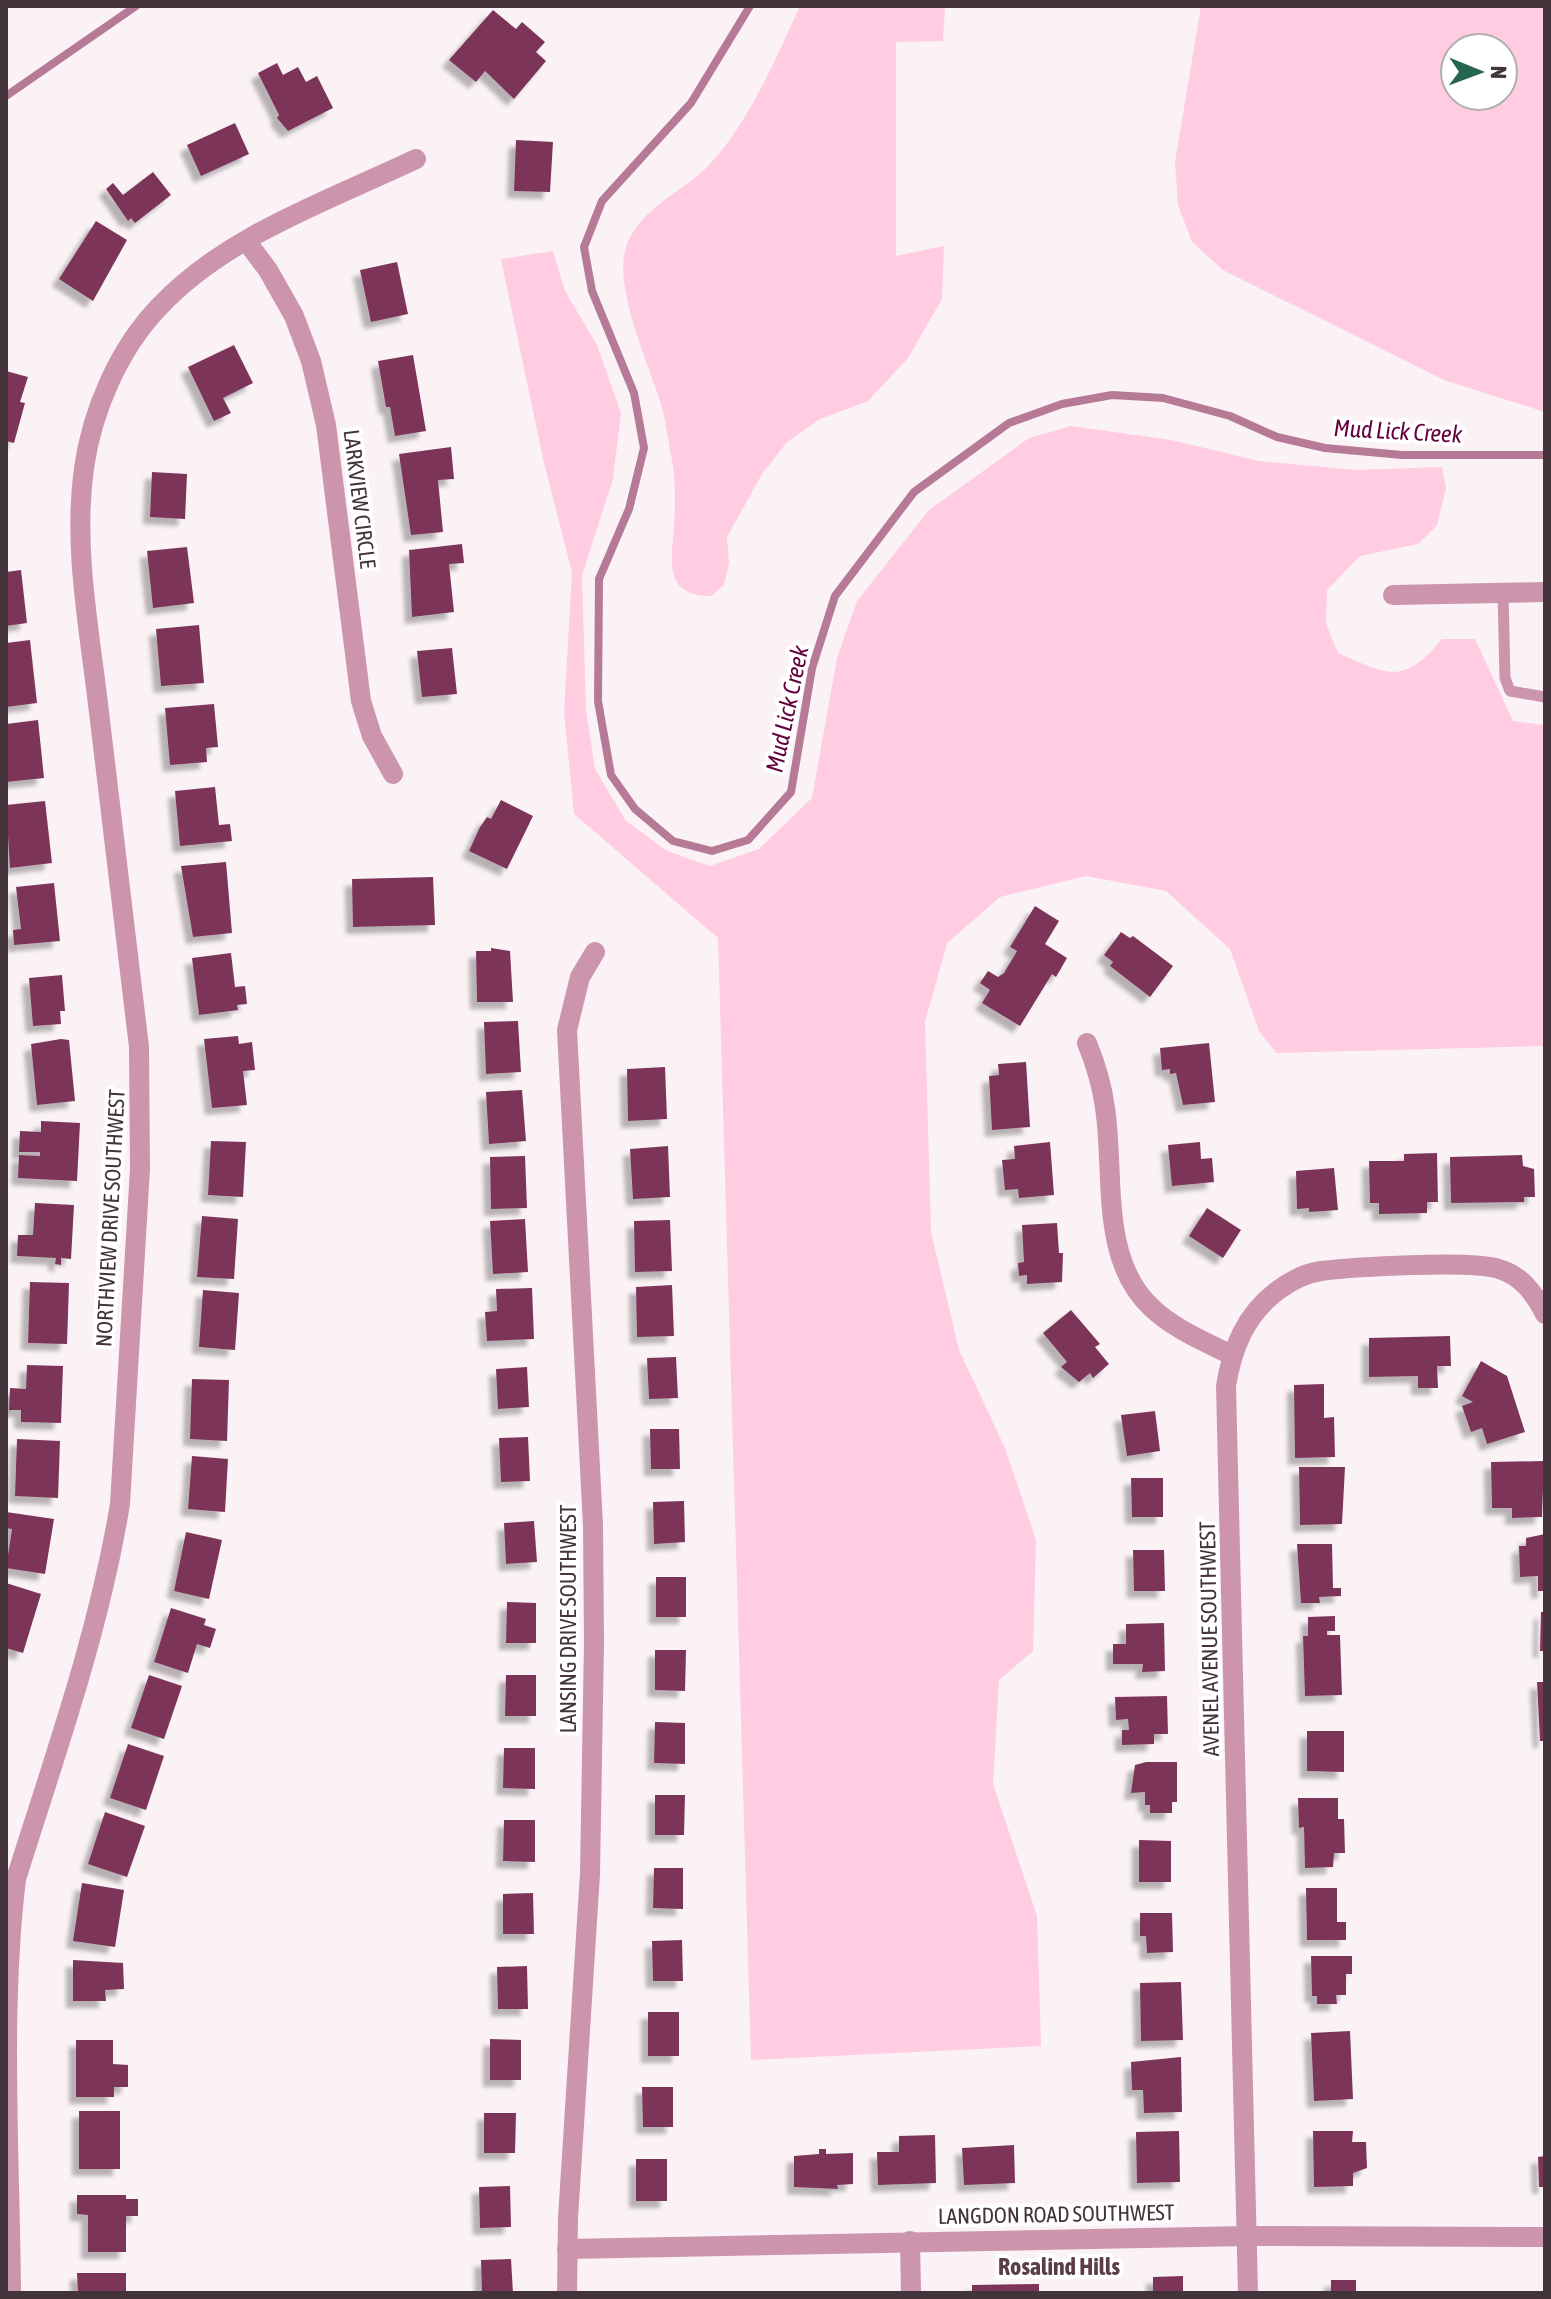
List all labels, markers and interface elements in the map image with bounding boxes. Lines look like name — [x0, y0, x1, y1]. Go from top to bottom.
north arrow — [1439, 32, 1519, 112]
text: N — [1486, 66, 1512, 79]
water label: Mud Lick Creek — [1333, 414, 1464, 448]
street label: LARKVIEW CIRCLE — [339, 428, 382, 571]
water label: Mud Lick Creek — [760, 643, 814, 775]
street label: NORTHVIEW DRIVE SOUTHWEST — [90, 1088, 130, 1347]
street label: LANSING DRIVE SOUTHWEST — [555, 1504, 581, 1733]
street label: AVENEL AVENUE SOUTHWEST — [1194, 1521, 1224, 1757]
street label: LANGDON ROAD SOUTHWEST — [938, 2199, 1175, 2229]
district label: Rosalind Hills — [998, 2253, 1120, 2280]

